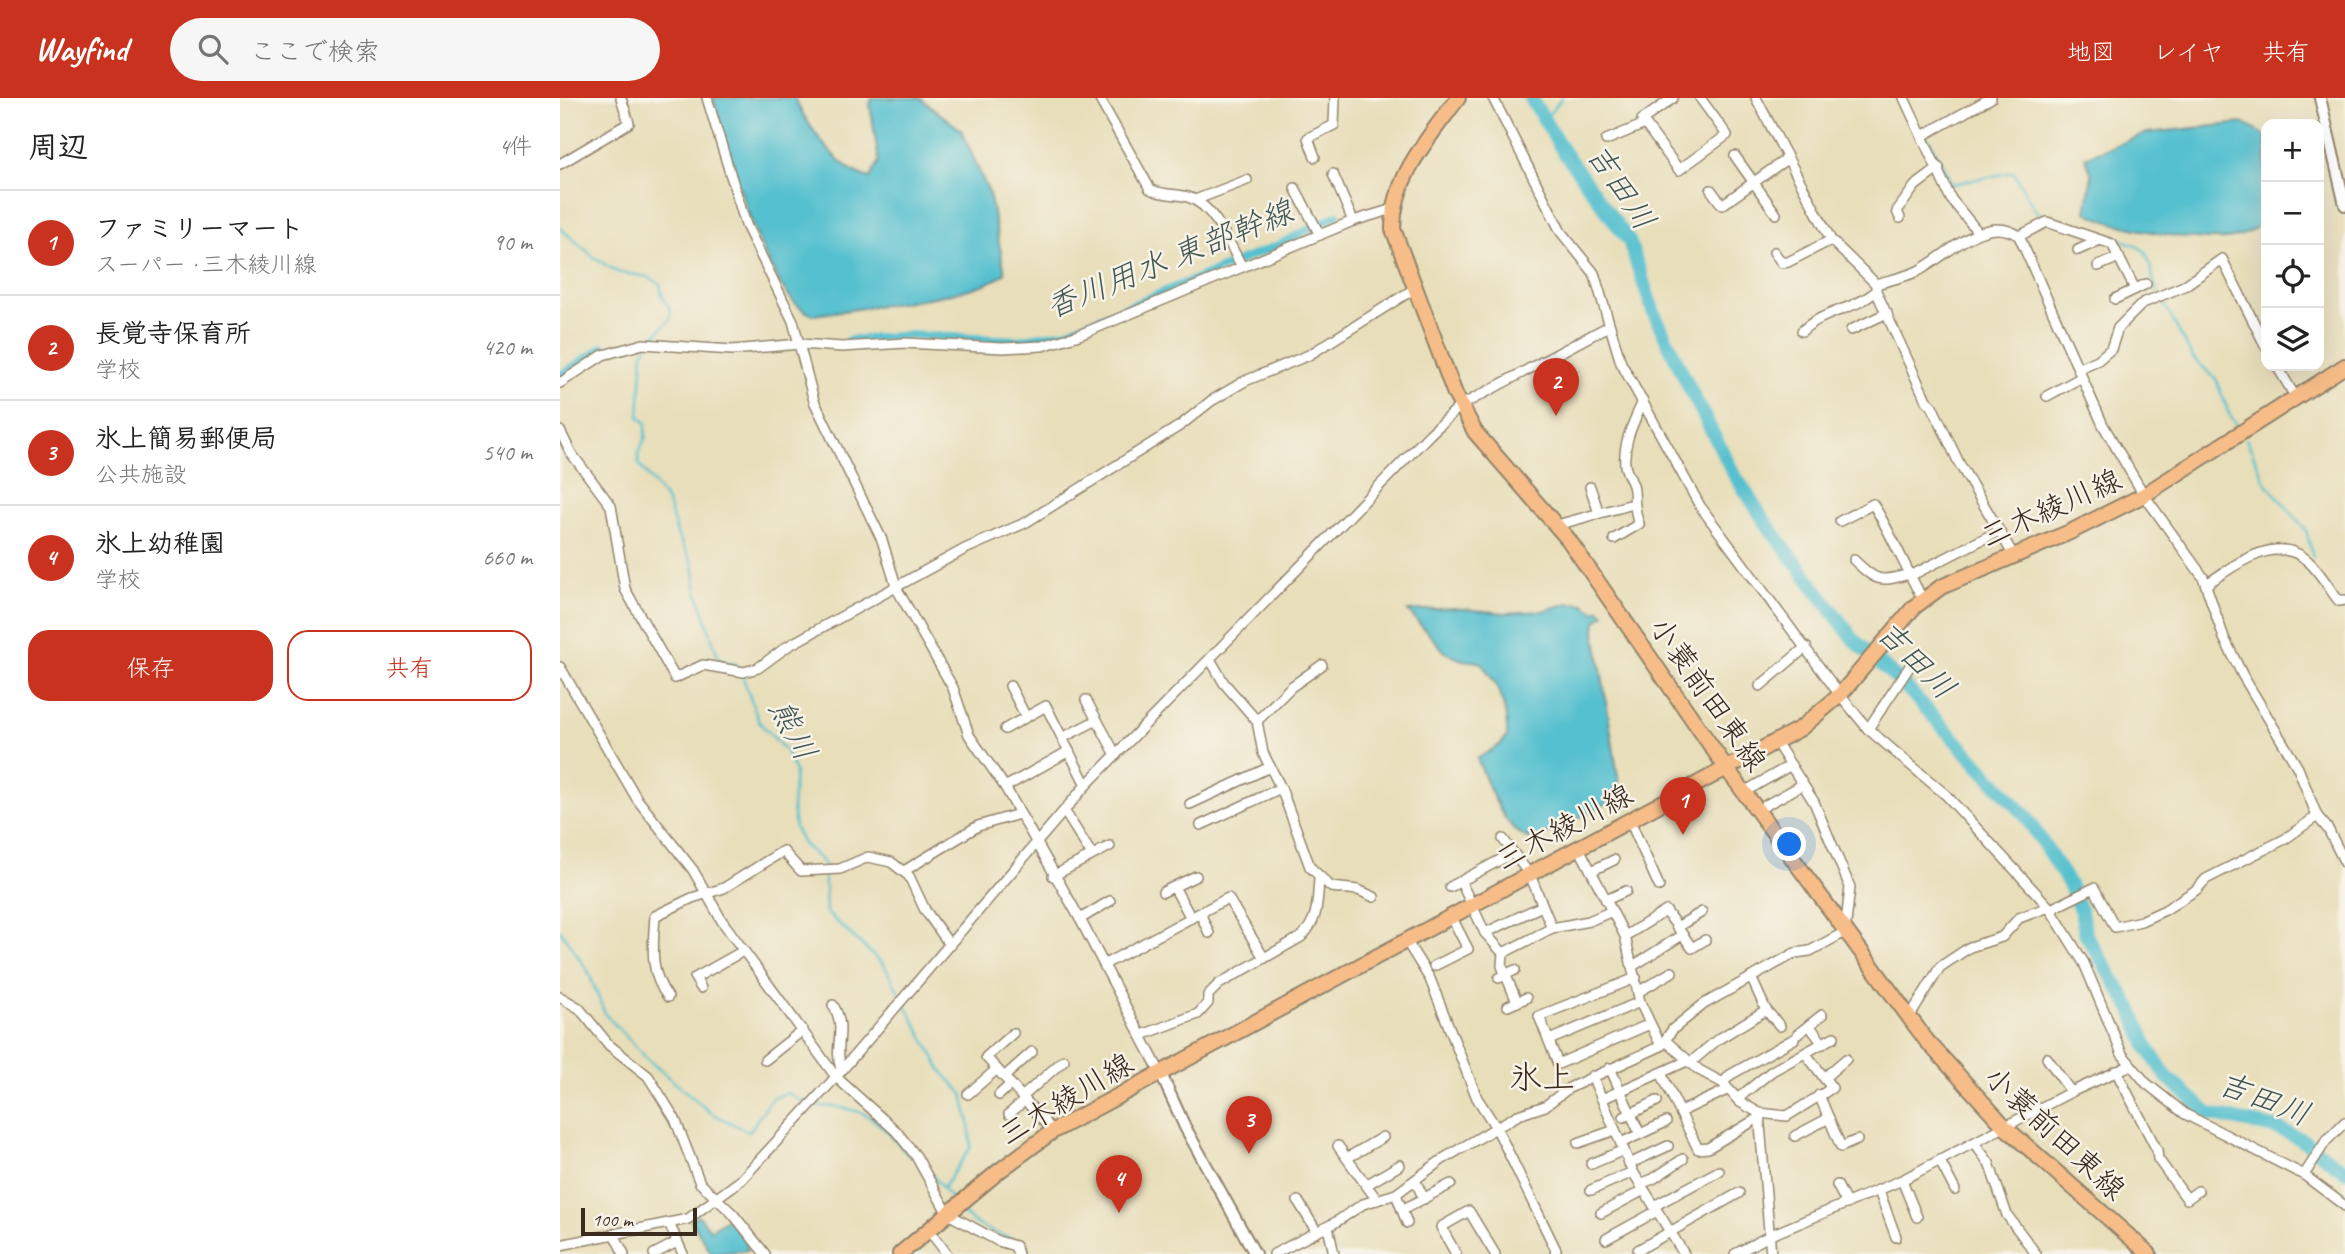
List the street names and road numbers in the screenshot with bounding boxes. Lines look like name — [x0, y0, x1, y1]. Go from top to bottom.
street label: 三木綾川線 — [1975, 460, 2127, 556]
street label: 小蓑前田東線 — [1641, 609, 1775, 779]
street label: 三木綾川線 — [1489, 775, 1639, 879]
street label: 三木綾川線 — [992, 1044, 1140, 1154]
street label: 小蓑前田東線 — [1976, 1058, 2134, 1208]

